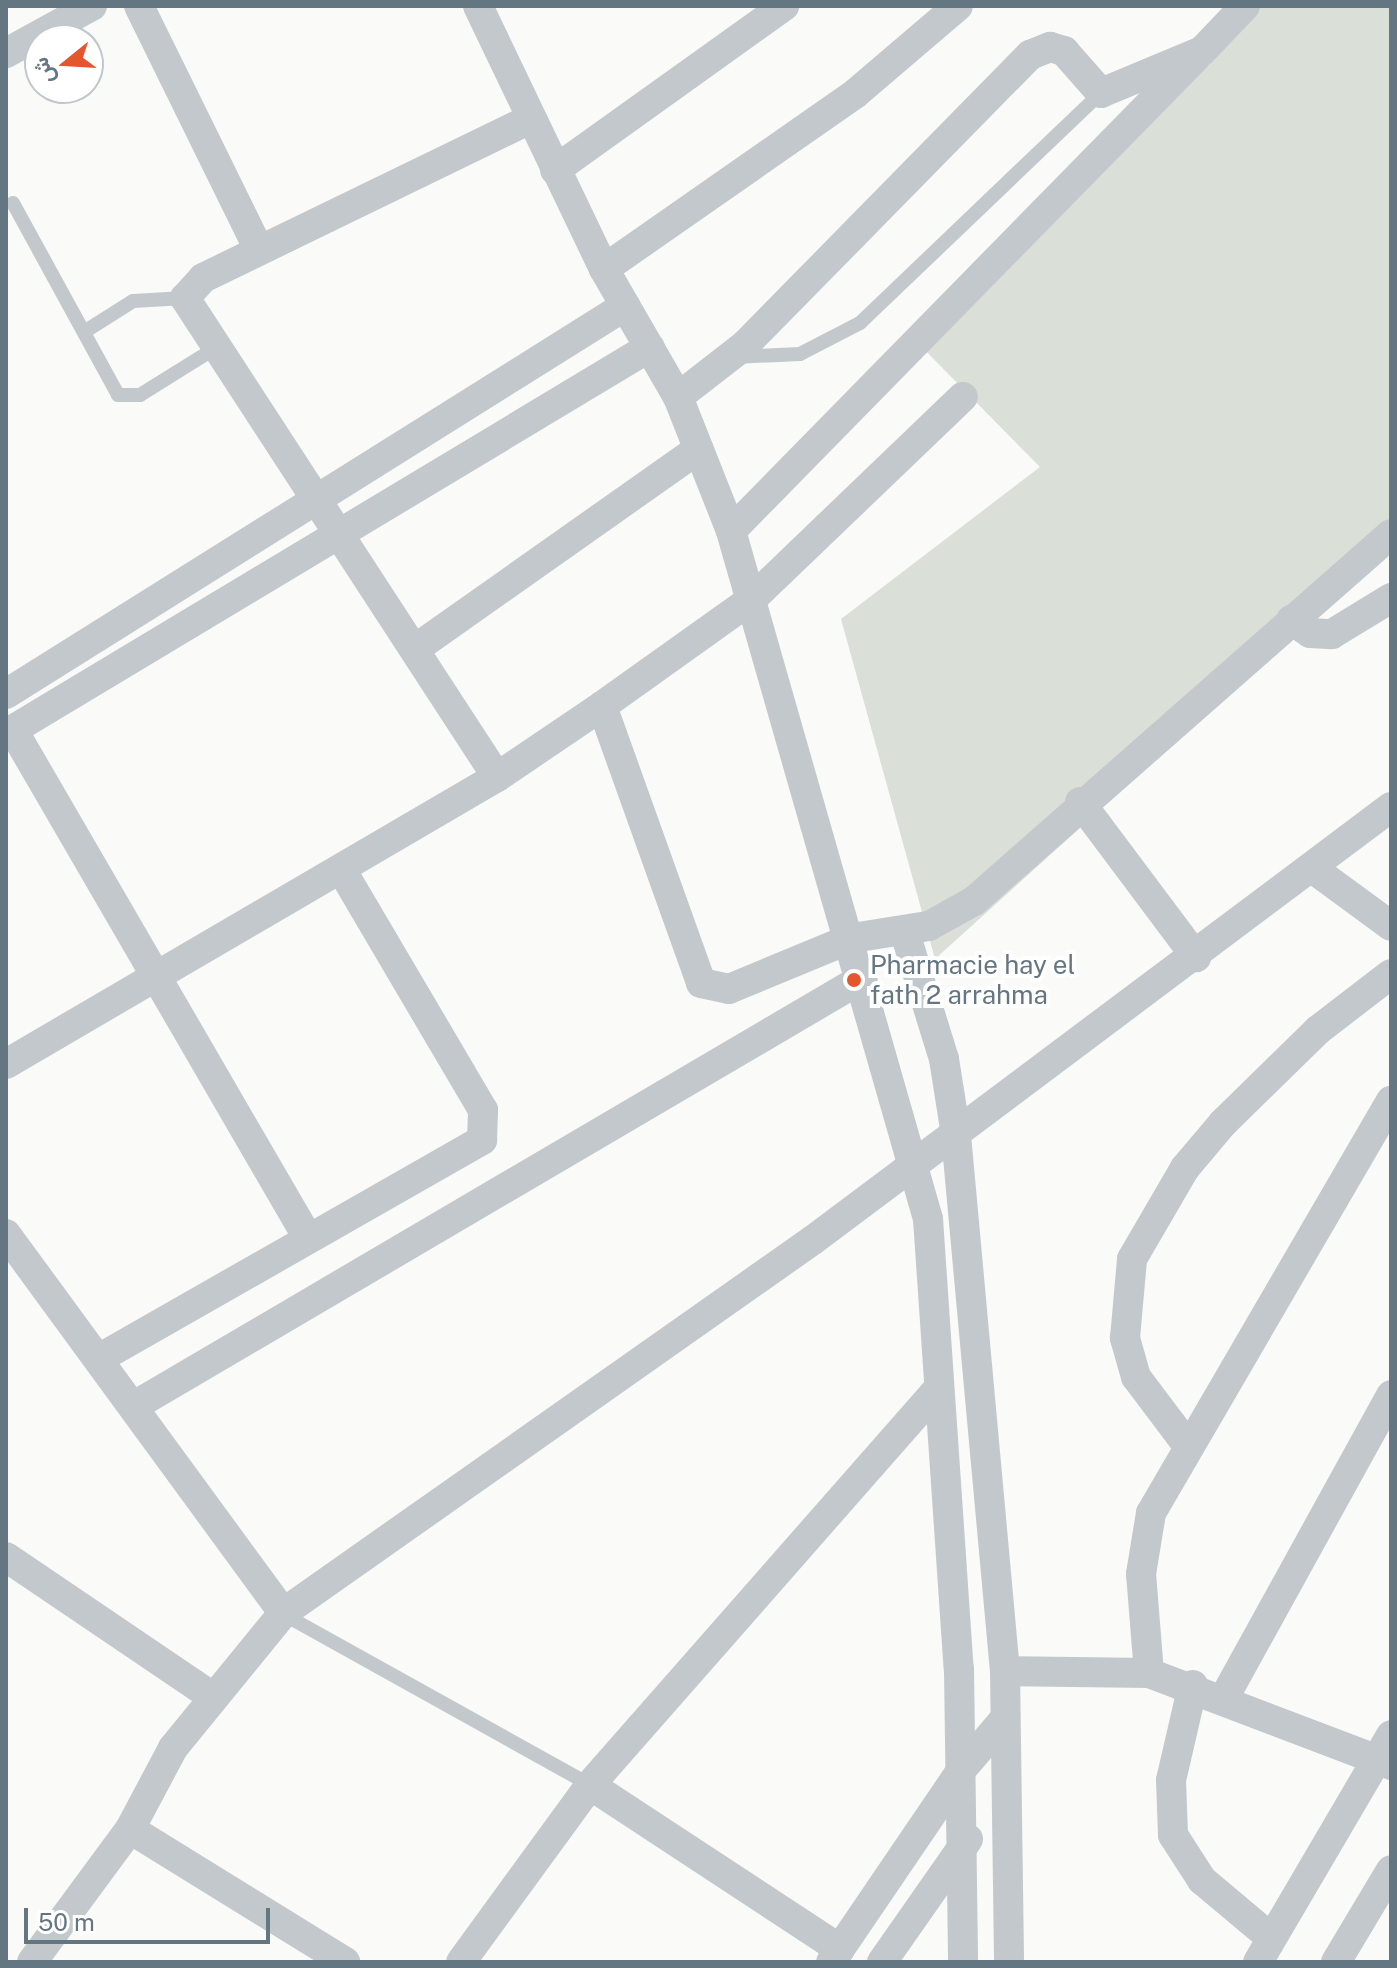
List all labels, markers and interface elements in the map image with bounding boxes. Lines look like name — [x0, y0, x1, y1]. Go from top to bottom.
north arrow — [24, 24, 104, 104]
text: ش — [27, 54, 60, 87]
place label: Pharmacie hay el fath 2 arrahma — [870, 949, 1076, 1010]
marker: Pharmacie hay el fath 2 arrahma — [845, 971, 863, 989]
scale bar — [28, 1892, 274, 1942]
text: 50 m — [38, 1908, 95, 1936]

